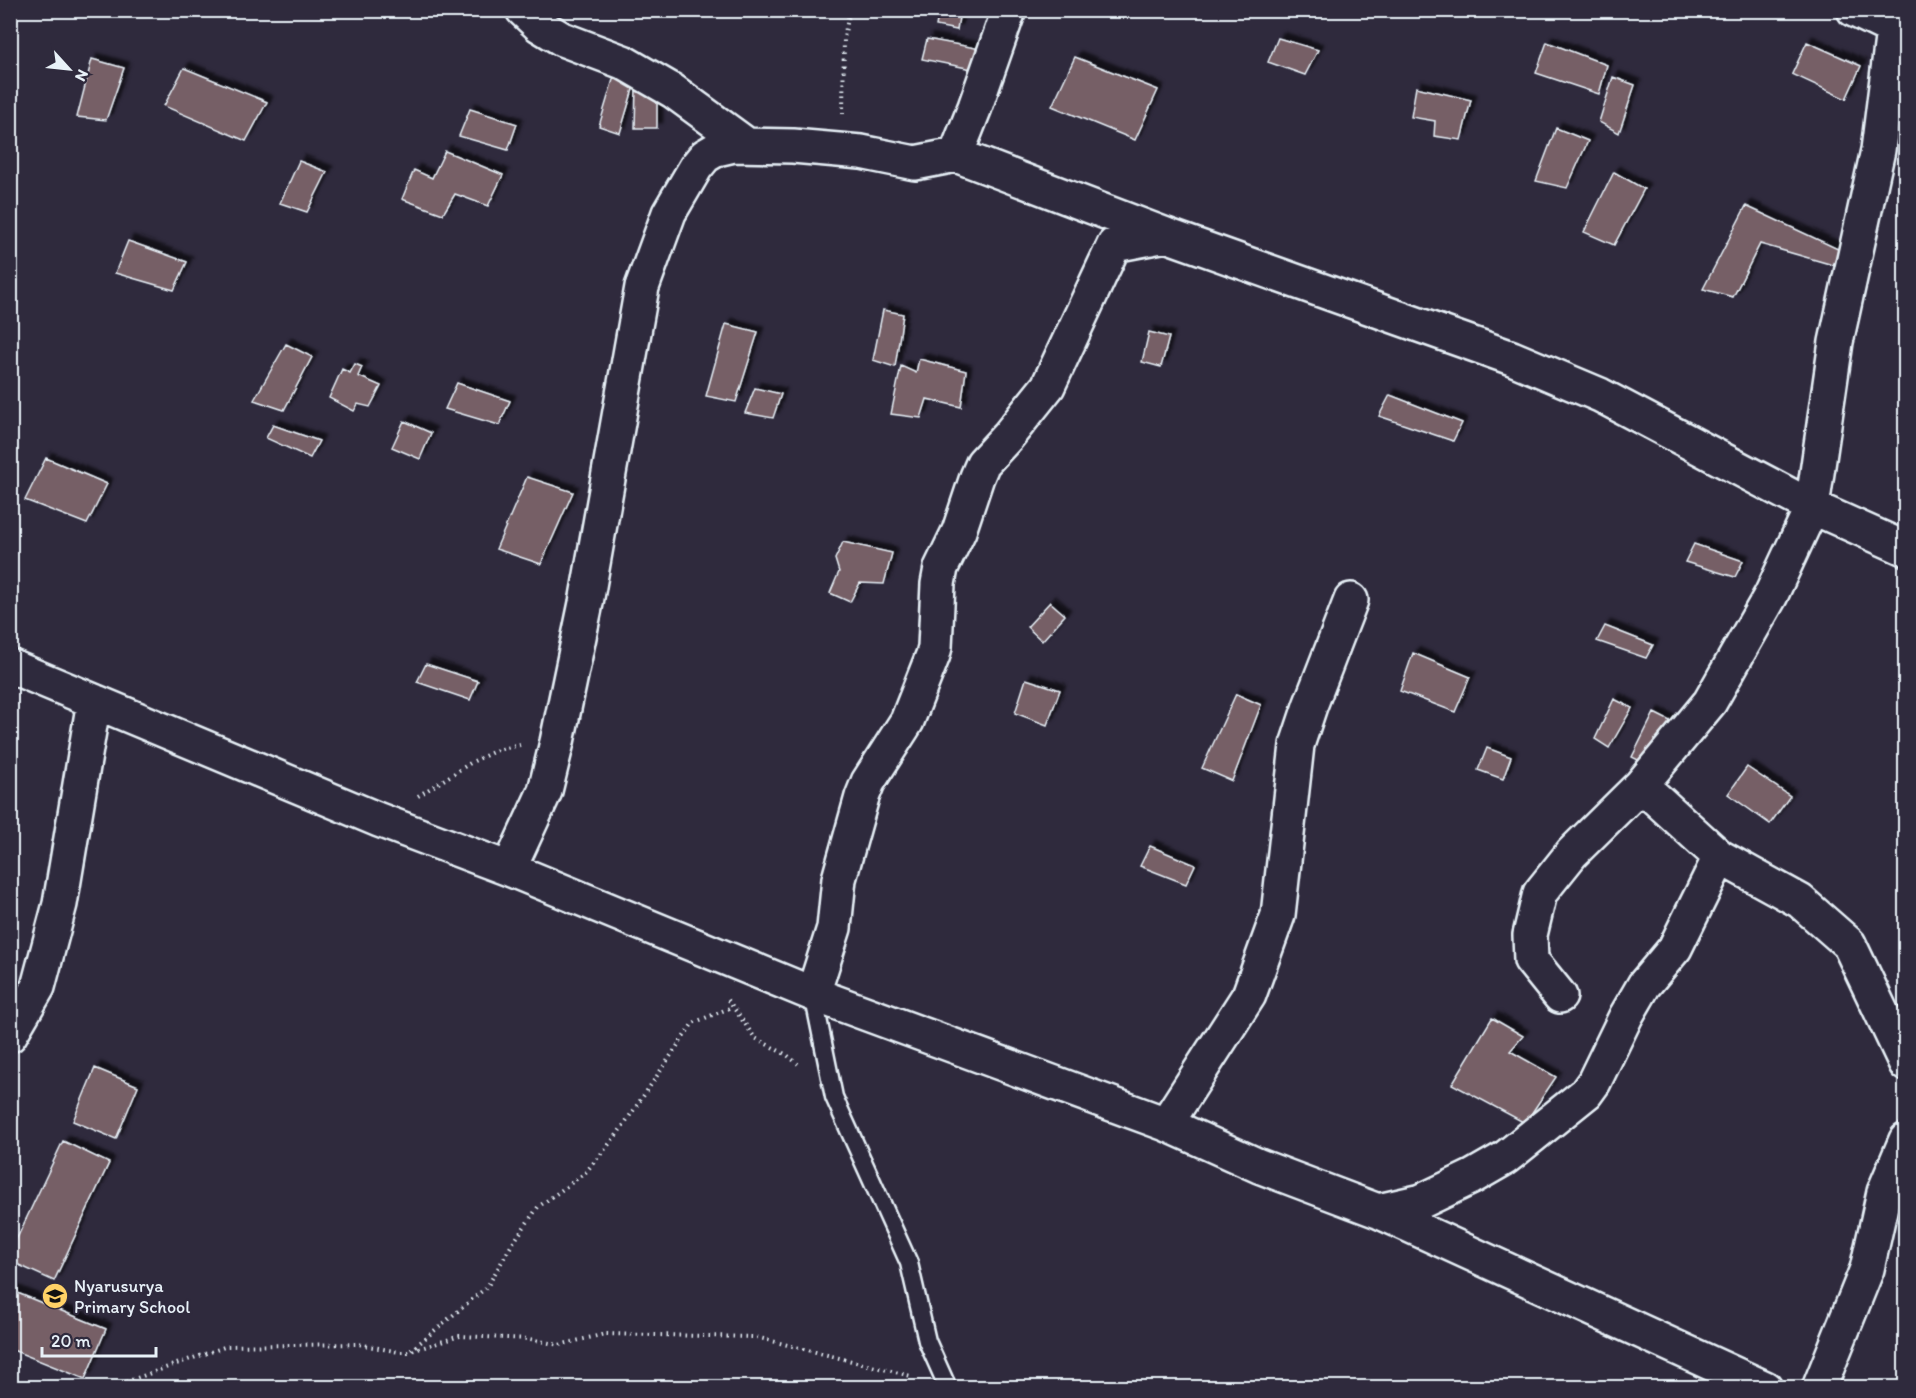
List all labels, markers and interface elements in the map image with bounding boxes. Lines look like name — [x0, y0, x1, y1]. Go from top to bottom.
north arrow — [39, 39, 99, 99]
text: N — [71, 66, 93, 85]
place label: Nyarusurya Primary School — [74, 1275, 190, 1318]
school or university icon: Nyarusurya Primary School — [40, 1281, 70, 1311]
scale bar — [42, 1320, 156, 1358]
text: 20 m — [51, 1330, 91, 1352]

